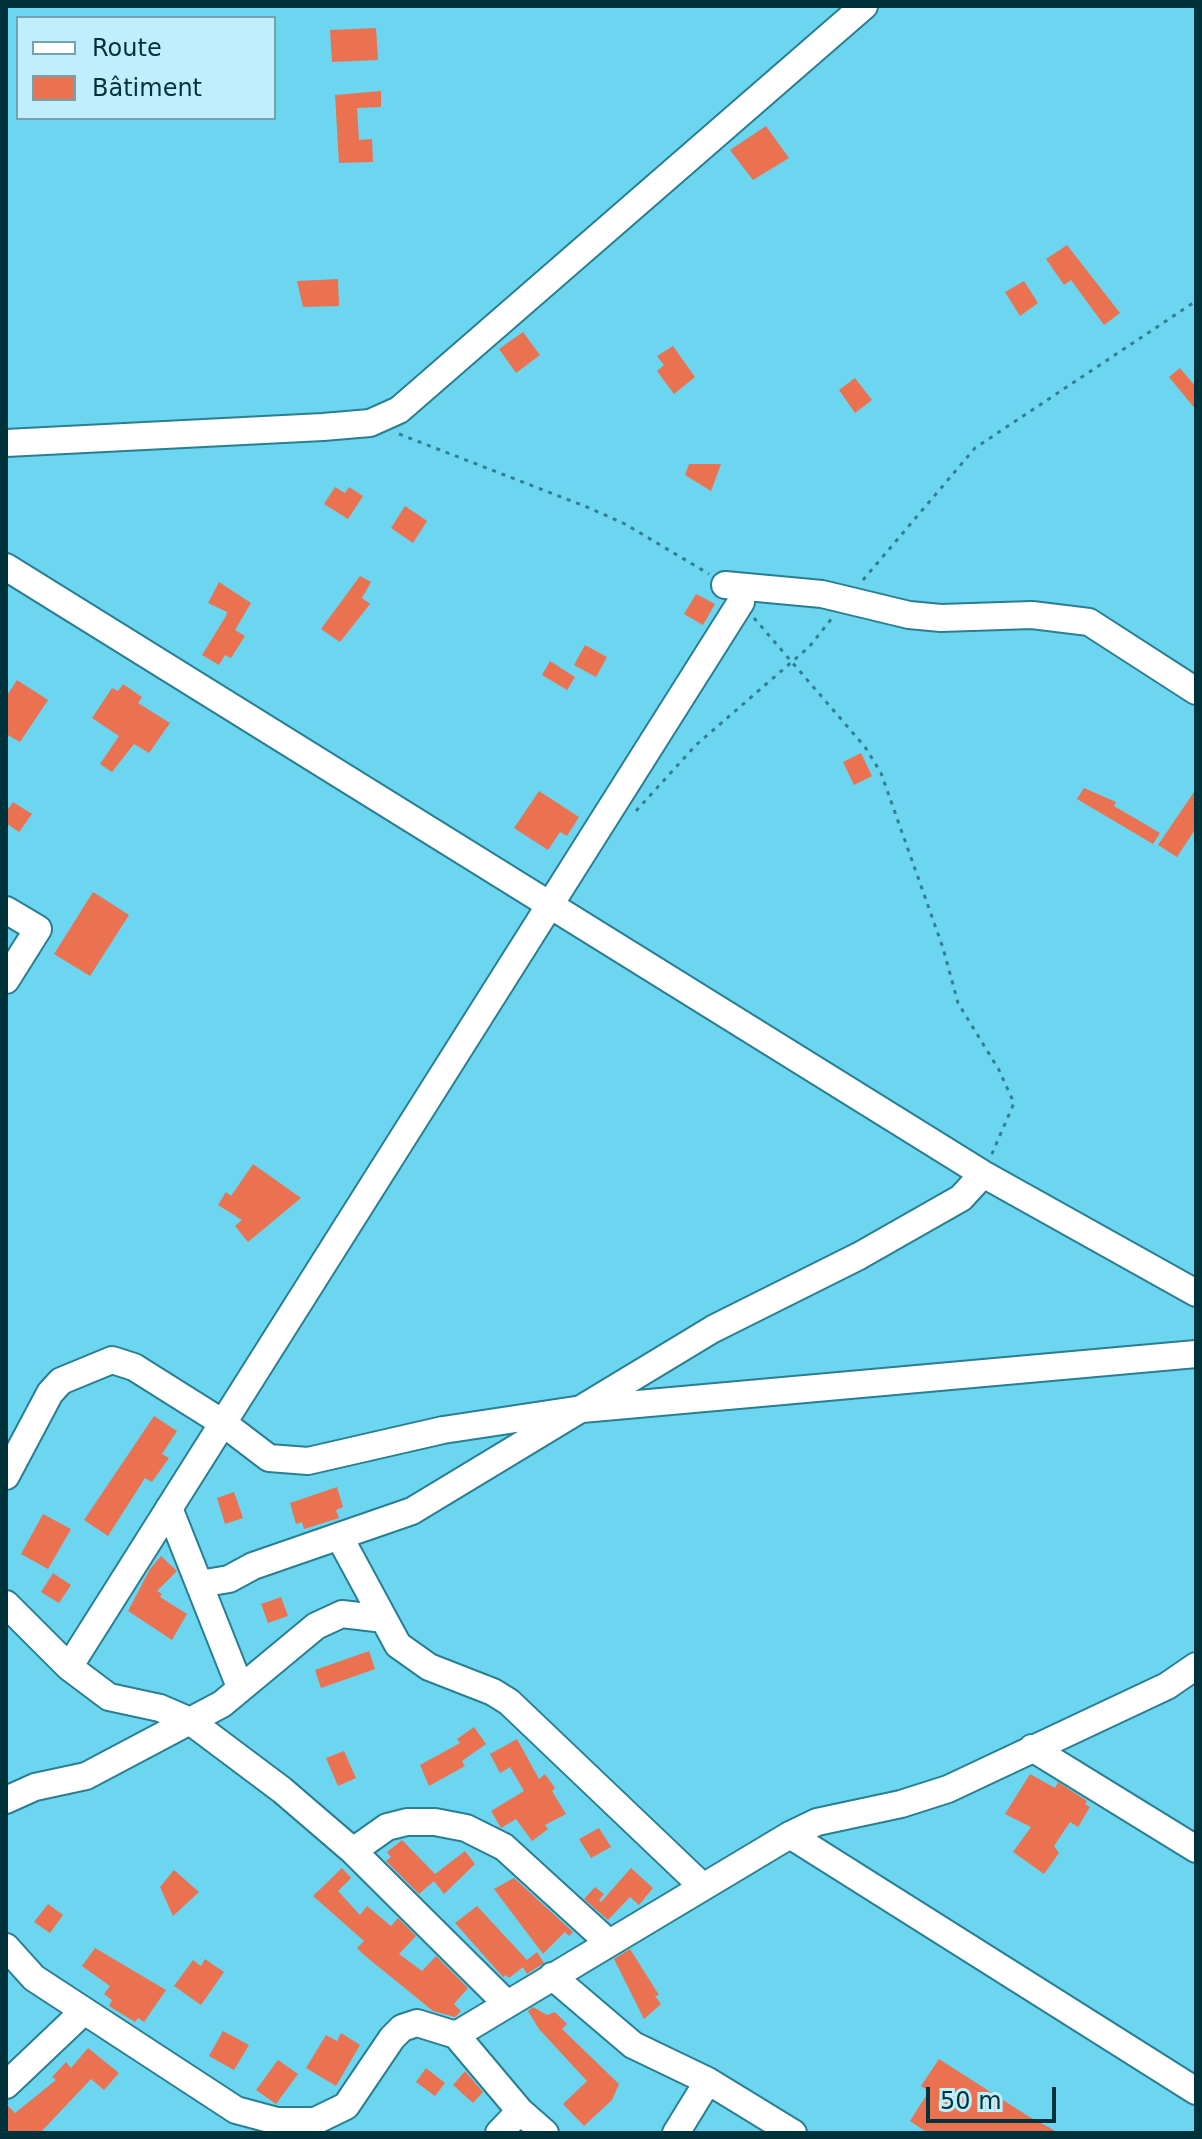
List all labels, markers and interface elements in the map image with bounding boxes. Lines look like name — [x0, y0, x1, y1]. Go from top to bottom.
legend — [16, 16, 276, 120]
text: Route — [92, 34, 162, 62]
text: Bâtiment — [92, 74, 202, 102]
scale bar — [930, 2071, 1060, 2121]
text: 50 m — [940, 2087, 1002, 2115]

